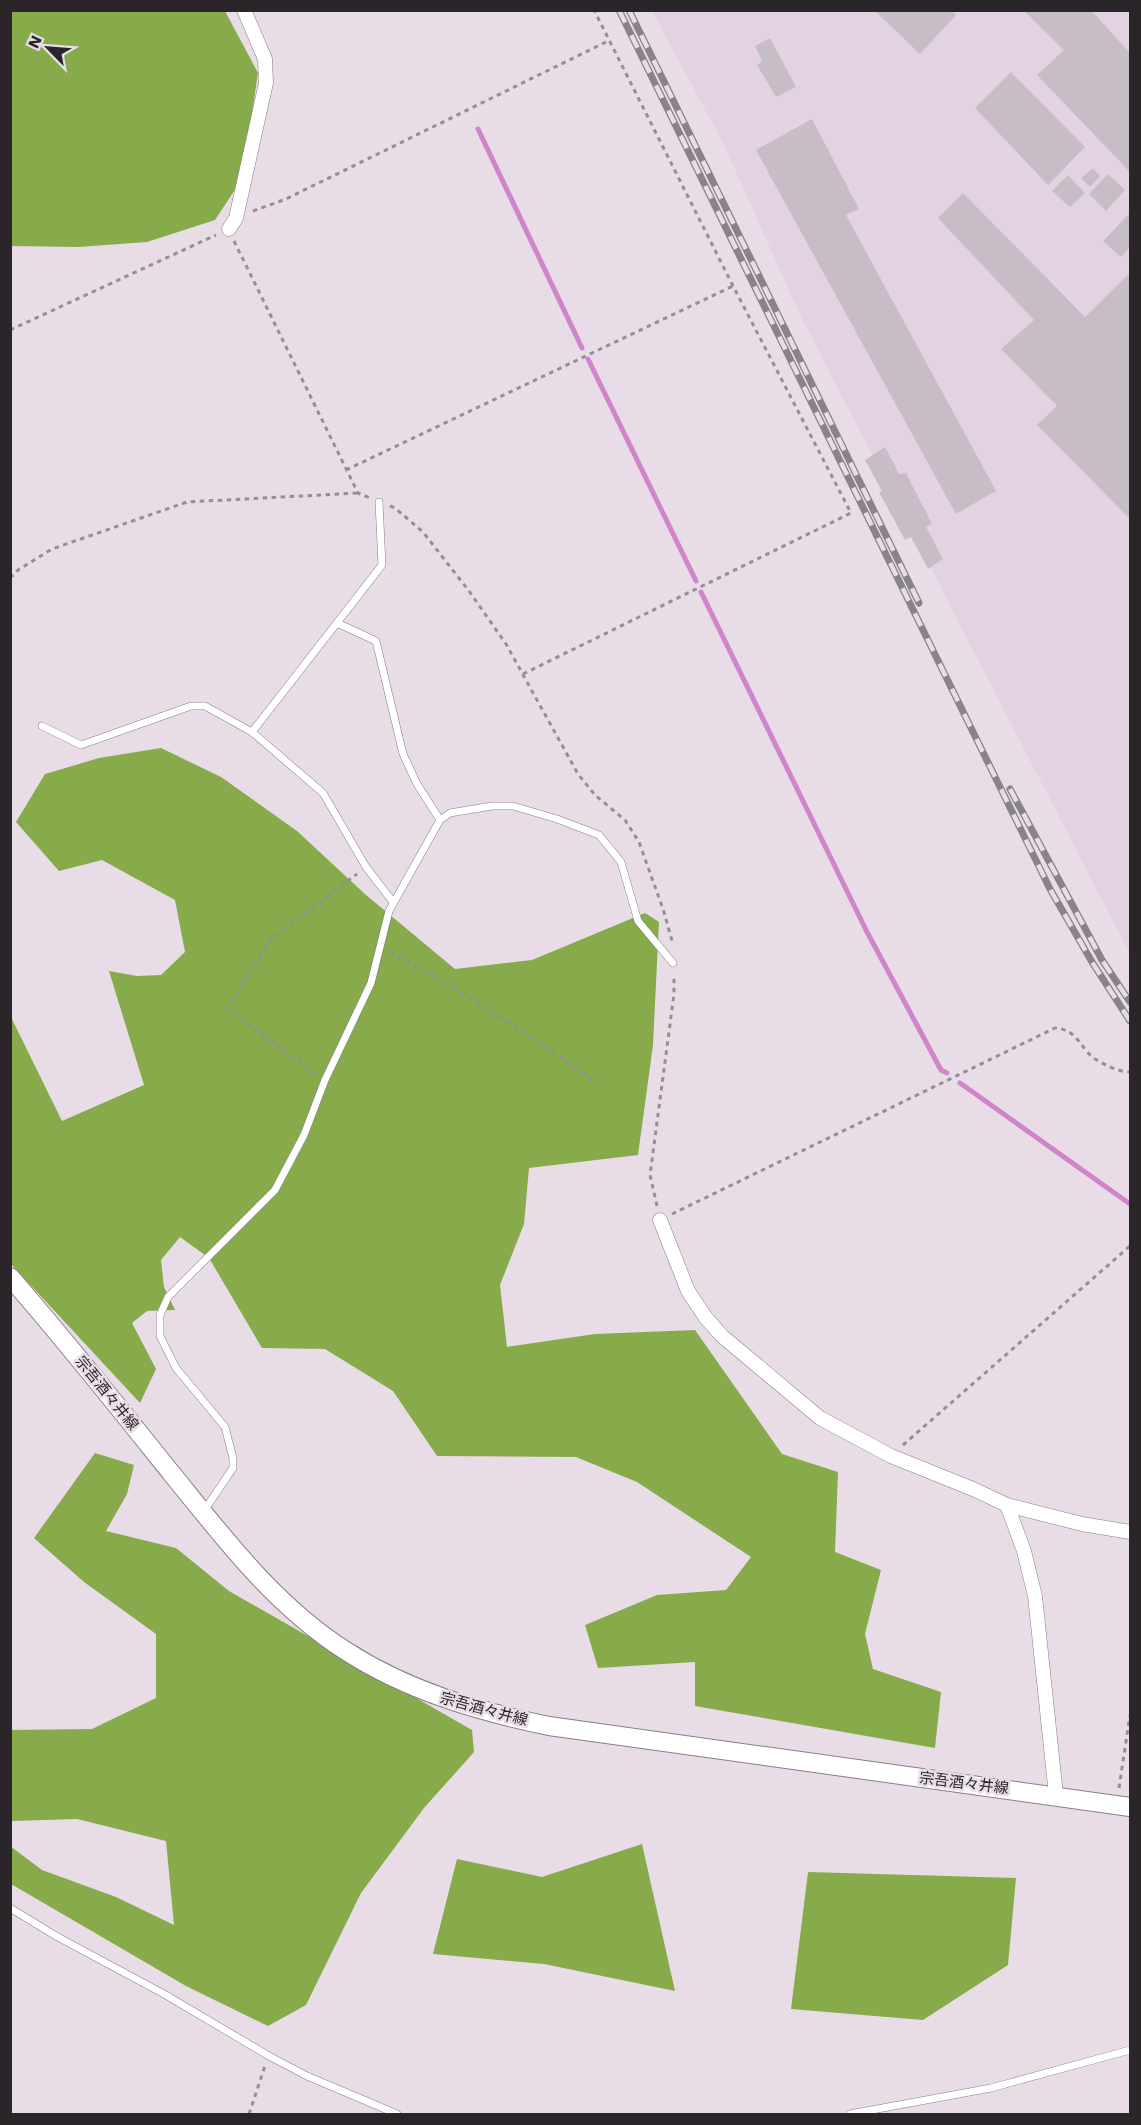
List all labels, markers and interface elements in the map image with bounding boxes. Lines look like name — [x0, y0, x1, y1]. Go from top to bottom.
north arrow — [18, 18, 78, 78]
text: N — [24, 32, 46, 51]
street label: 宗吾酒々井線 — [72, 1352, 142, 1434]
street label: 宗吾酒々井線 — [438, 1689, 530, 1729]
street label: 宗吾酒々井線 — [918, 1769, 1010, 1797]

